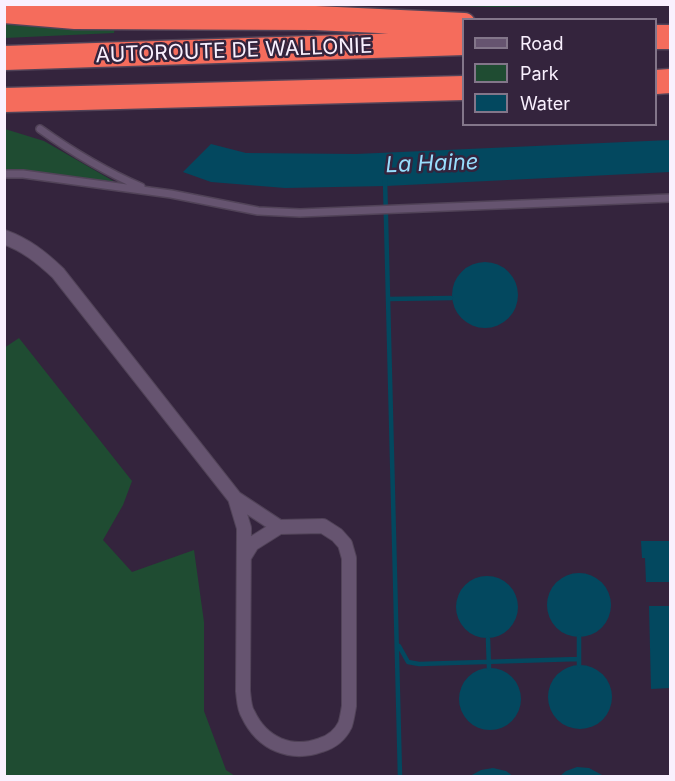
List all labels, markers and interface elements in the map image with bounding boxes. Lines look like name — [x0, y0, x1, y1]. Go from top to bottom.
legend — [462, 18, 657, 126]
text: Road — [520, 33, 563, 54]
street label: AUTOROUTE DE WALLONIE — [95, 34, 373, 68]
text: Park — [520, 63, 559, 84]
text: Water — [520, 93, 570, 114]
water label: La Haine — [385, 149, 479, 179]

